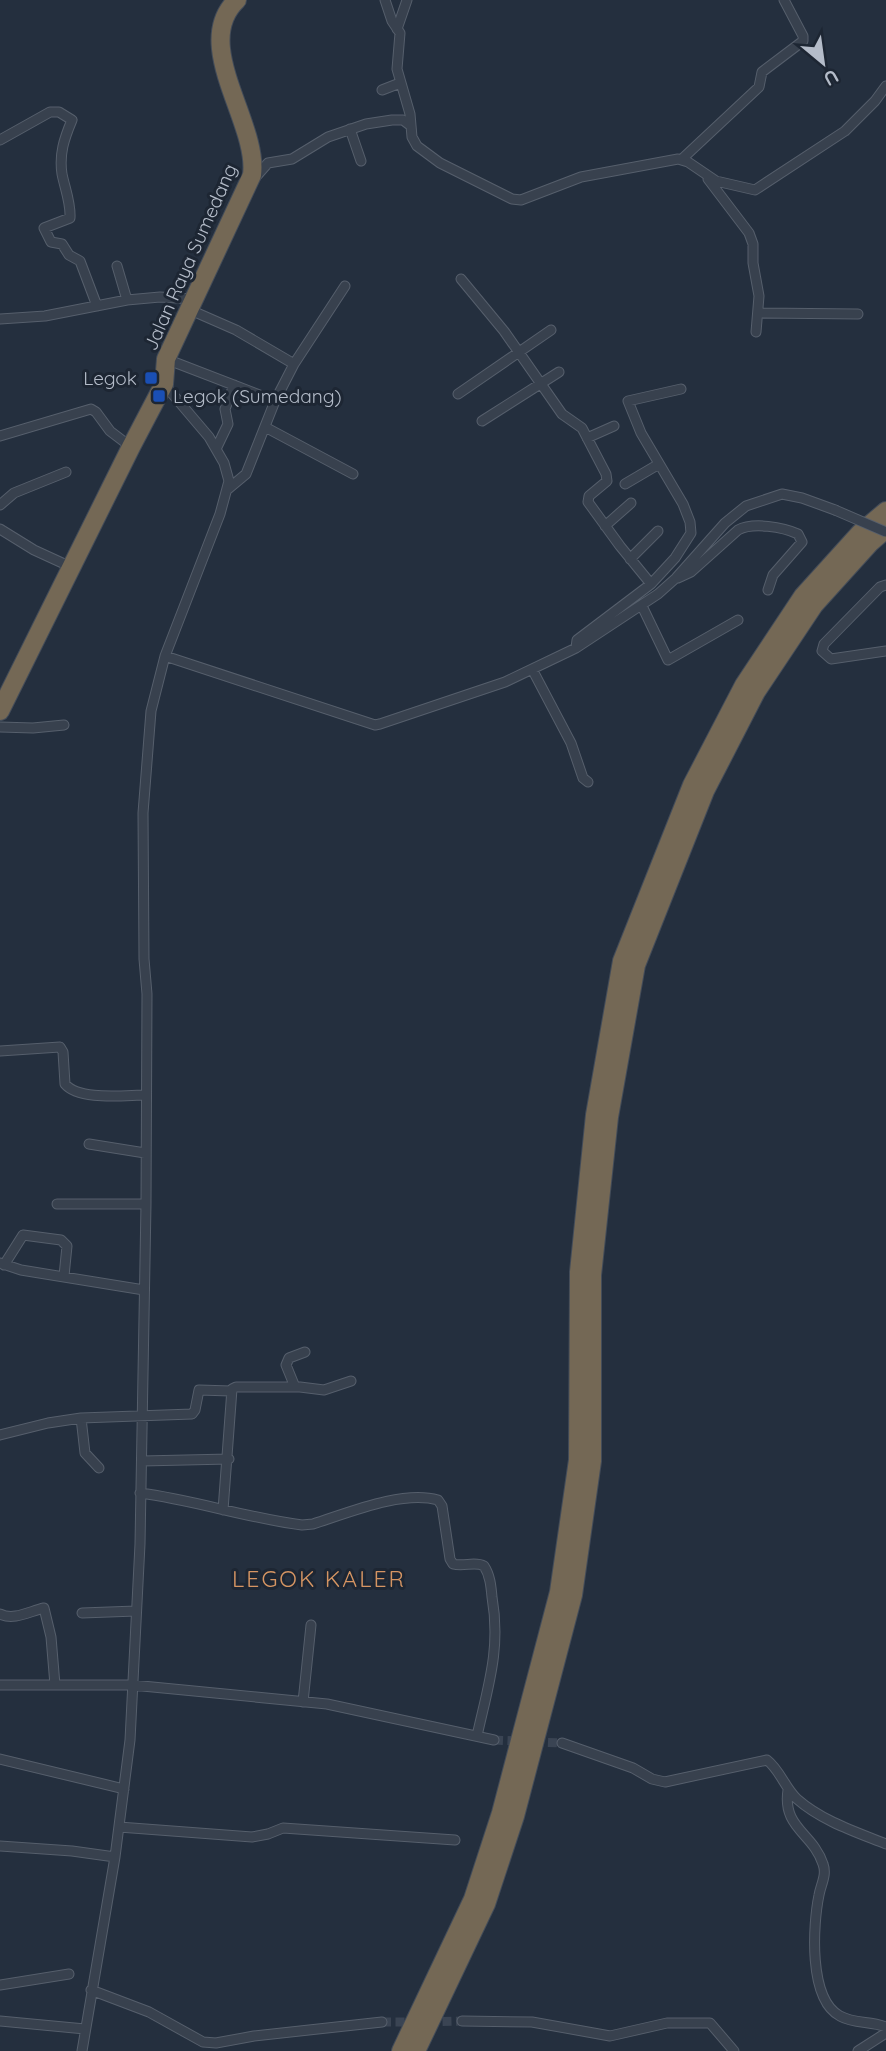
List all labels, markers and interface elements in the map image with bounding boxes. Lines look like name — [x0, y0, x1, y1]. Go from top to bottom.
north arrow — [788, 28, 858, 98]
text: U — [820, 64, 843, 92]
street label: Jalan Raya Sumedang — [138, 160, 242, 354]
place label: Legok — [83, 366, 137, 390]
marker: Legok — [143, 370, 159, 386]
place label: Legok (Sumedang) — [173, 384, 342, 408]
marker: Legok (Sumedang) — [151, 388, 167, 404]
district label: LEGOK KALER — [232, 1564, 406, 1593]

